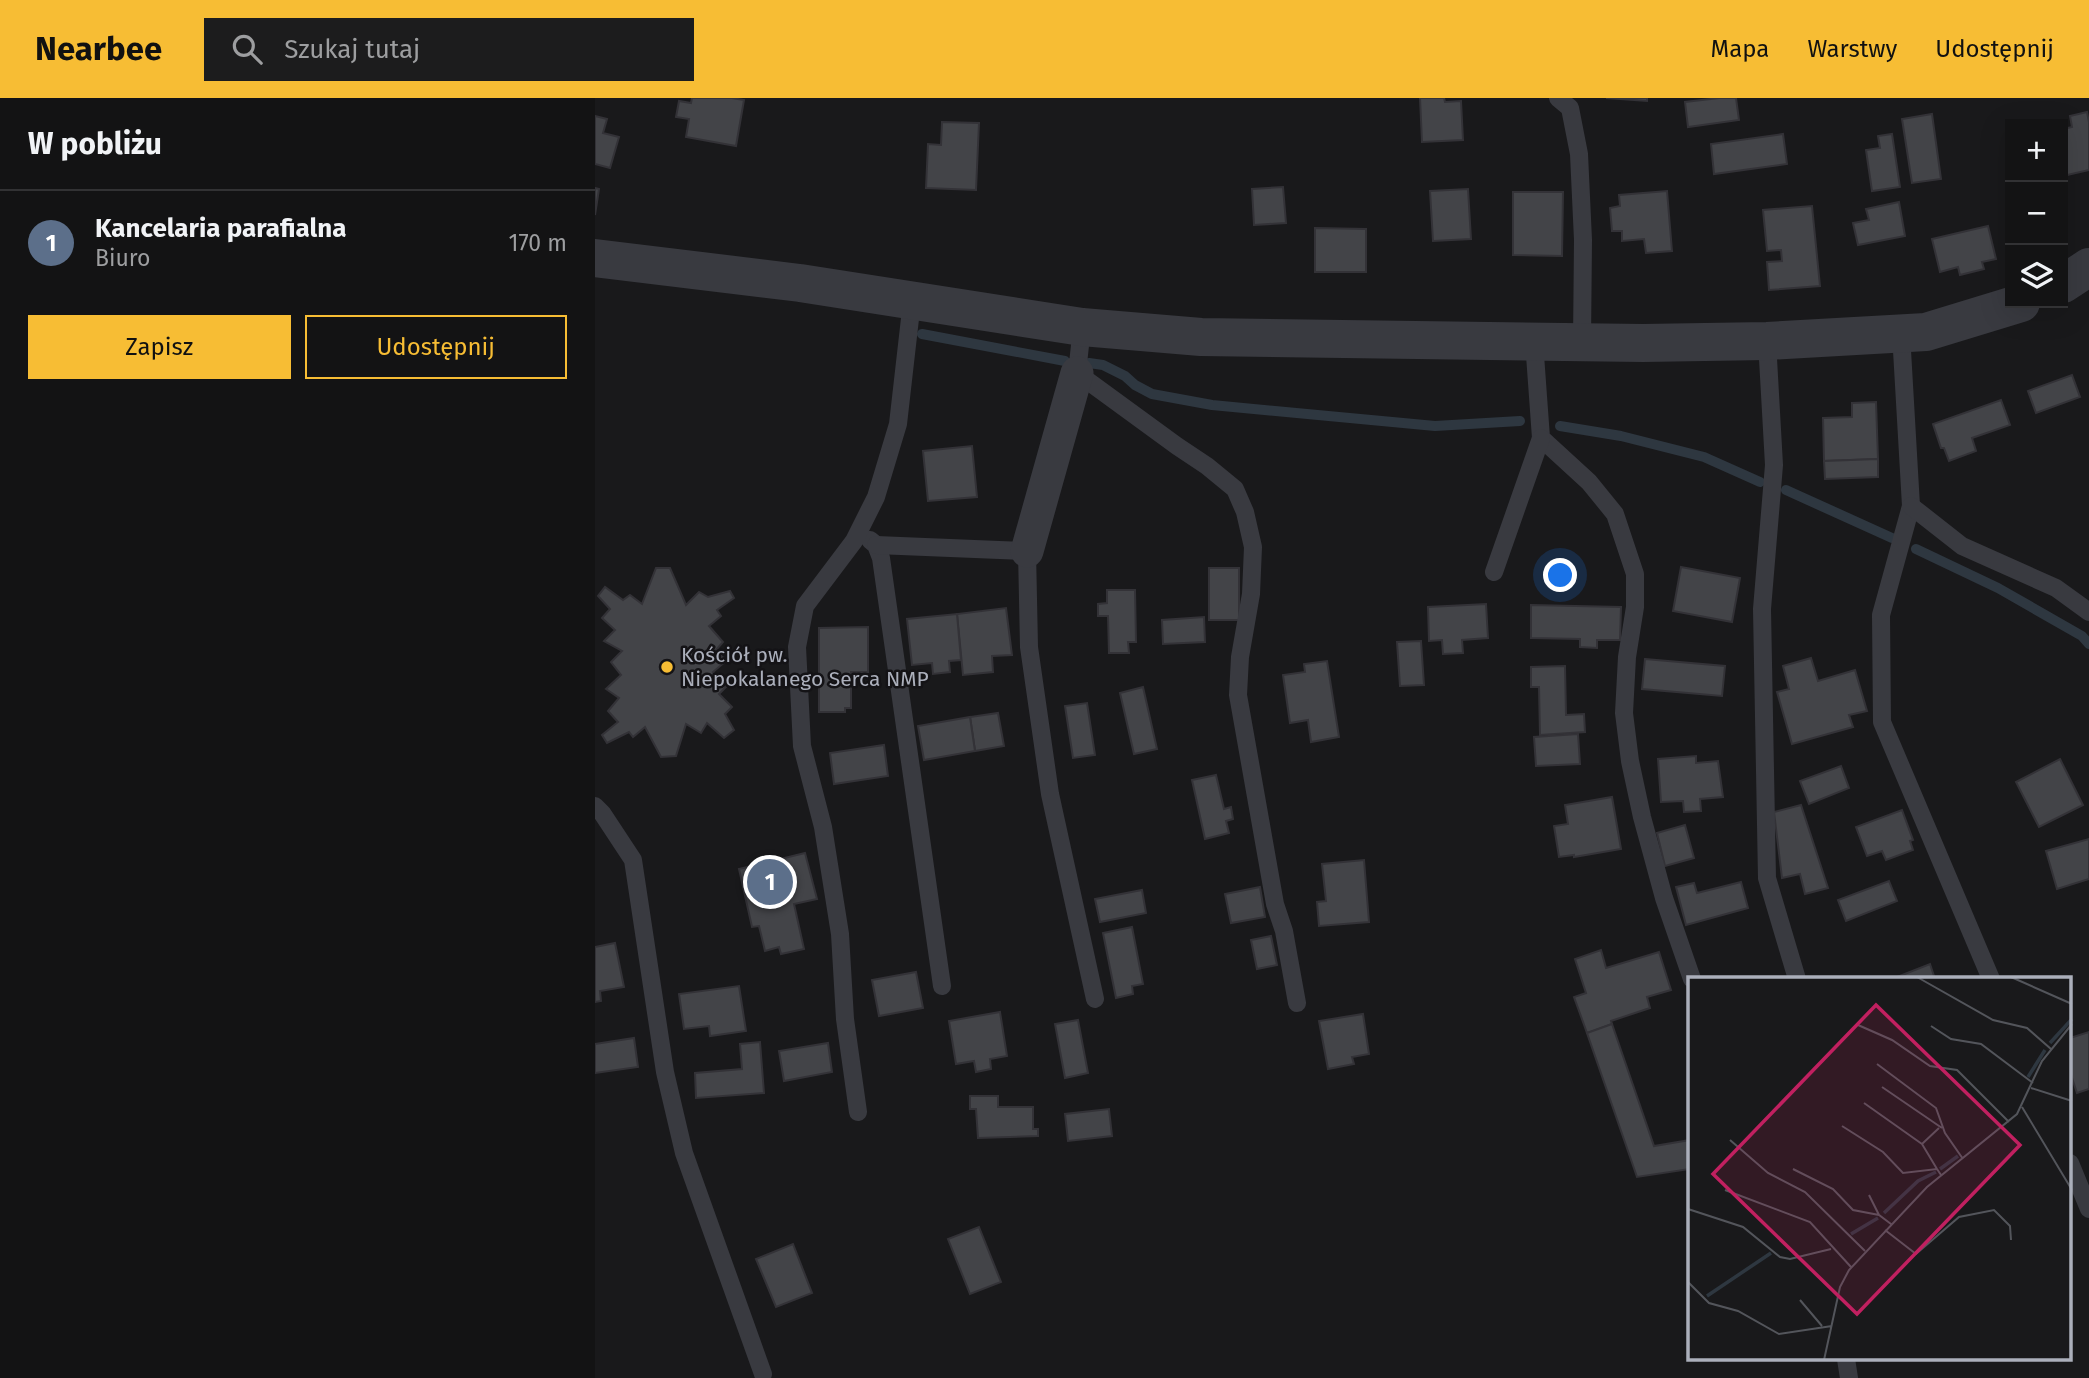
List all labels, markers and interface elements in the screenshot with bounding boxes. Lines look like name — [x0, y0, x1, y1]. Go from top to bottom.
search box — [204, 18, 694, 81]
text: Nearbee — [35, 29, 162, 69]
icon: search — [228, 30, 266, 68]
text: Szukaj tutaj — [284, 34, 420, 65]
text: Mapa — [1711, 35, 1769, 63]
text: Warstwy — [1807, 35, 1897, 63]
text: Udostępnij — [1935, 35, 2054, 63]
map controls — [2005, 119, 2068, 308]
button: + — [2005, 119, 2068, 182]
text: W pobliżu — [28, 126, 162, 162]
button: − — [2005, 182, 2068, 245]
text: Kancelaria parafialna — [95, 213, 347, 244]
text: 1 — [46, 229, 56, 257]
text: 170 m — [508, 229, 567, 257]
text: Biuro — [95, 244, 150, 272]
button: layers — [2005, 245, 2068, 308]
button: Zapisz — [28, 315, 291, 379]
button: Udostępnij — [305, 315, 567, 379]
your location — [1543, 558, 1577, 592]
place label: Kościół pw. Niepokalanego Serca NMP — [681, 642, 929, 692]
marker: Kościół pw. Niepokalanego Serca NMP — [659, 659, 675, 675]
pin: 1 — [747, 856, 793, 908]
inset map — [1688, 977, 2071, 1360]

